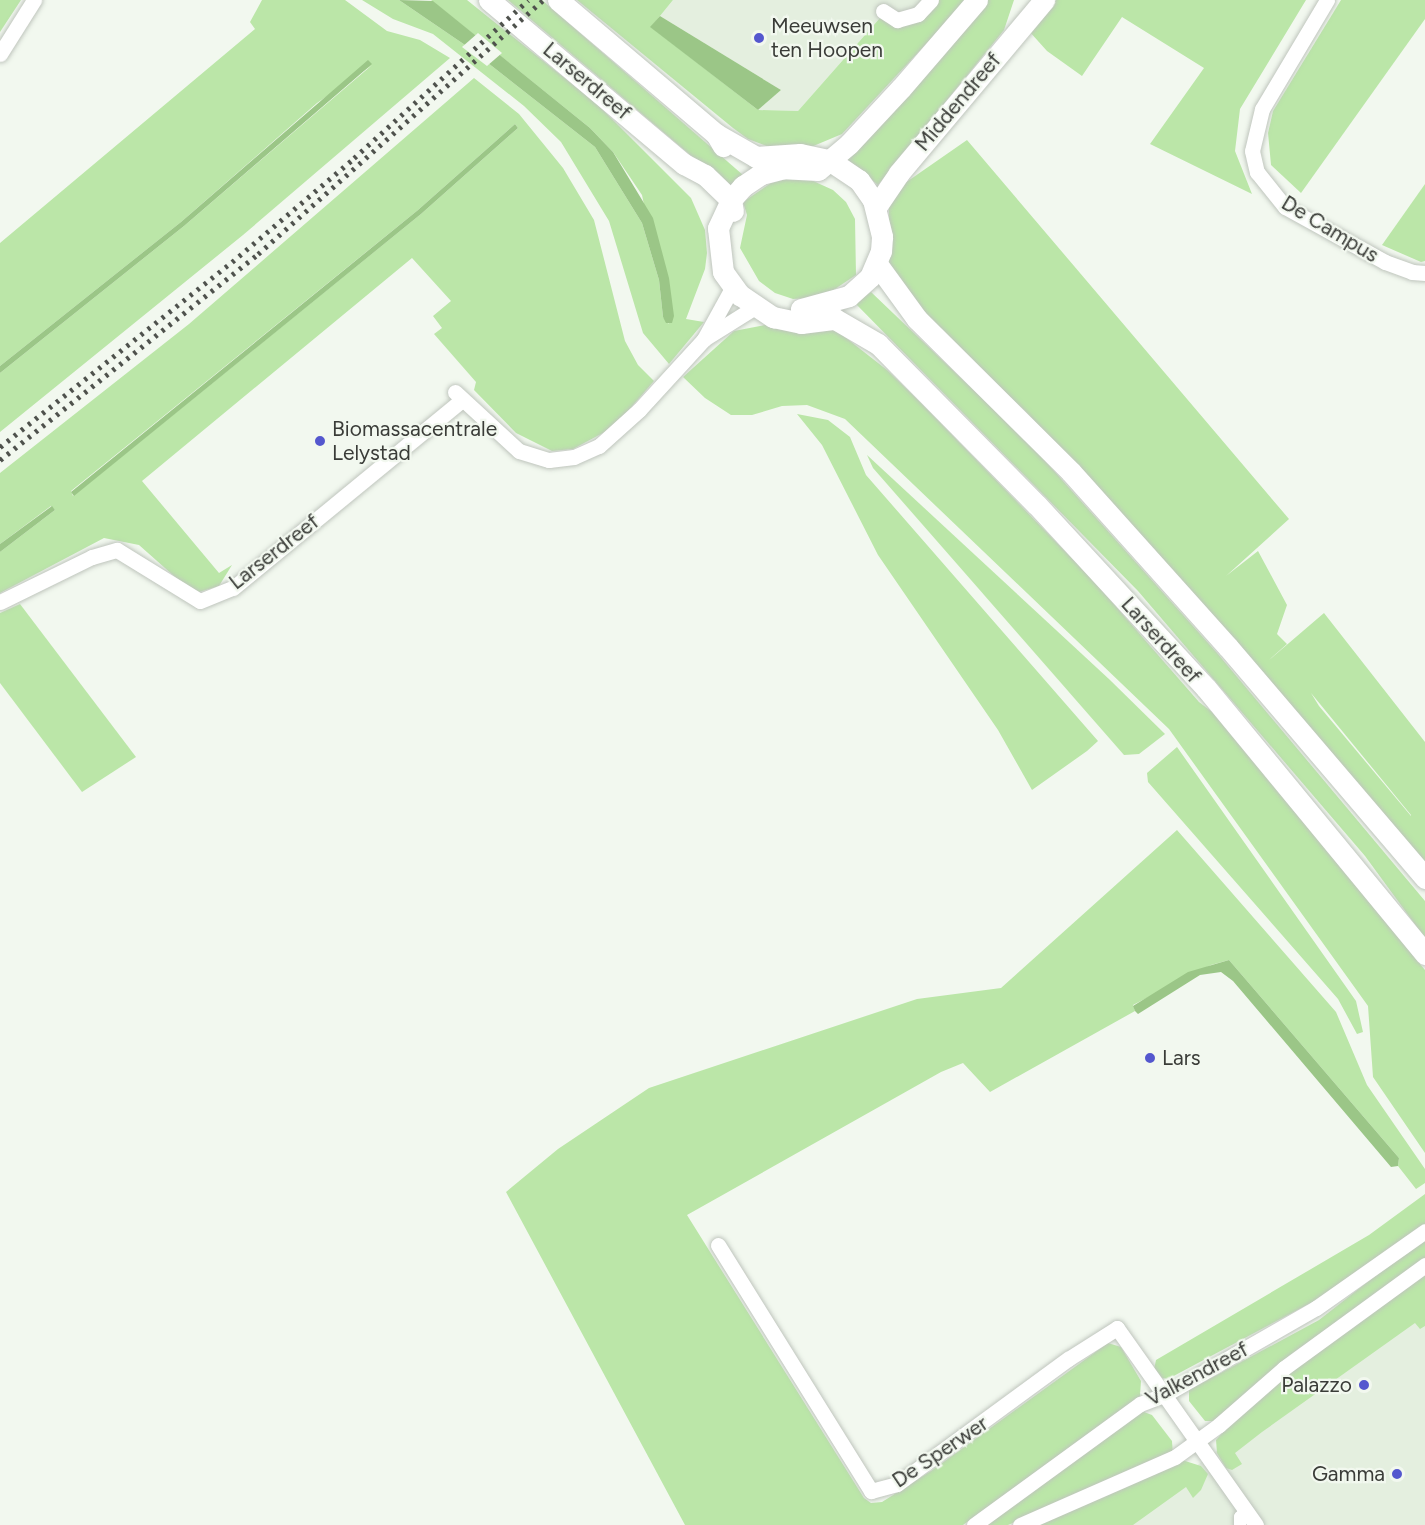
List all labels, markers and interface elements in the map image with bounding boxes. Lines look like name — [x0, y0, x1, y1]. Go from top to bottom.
place label: Meeuwsen ten Hoopen — [771, 13, 883, 63]
marker: Meeuwsen ten Hoopen — [752, 31, 766, 45]
street label: Larserdreef — [538, 37, 636, 125]
street label: Middendreef — [910, 48, 1006, 156]
street label: De Campus — [1277, 190, 1383, 268]
place label: Biomassacentrale Lelystad — [332, 416, 497, 466]
marker: Biomassacentrale Lelystad — [313, 434, 327, 448]
street label: Larserdreef — [224, 509, 324, 595]
street label: Larserdreef — [1116, 592, 1206, 688]
place label: Lars — [1162, 1045, 1201, 1071]
marker: Lars — [1143, 1051, 1157, 1065]
street label: Valkendreef — [1142, 1337, 1252, 1411]
place label: Palazzo — [1281, 1372, 1352, 1398]
marker: Palazzo — [1357, 1378, 1371, 1392]
street label: De Sperwer — [887, 1411, 993, 1493]
place label: Gamma — [1312, 1461, 1385, 1487]
marker: Gamma — [1390, 1467, 1404, 1481]

